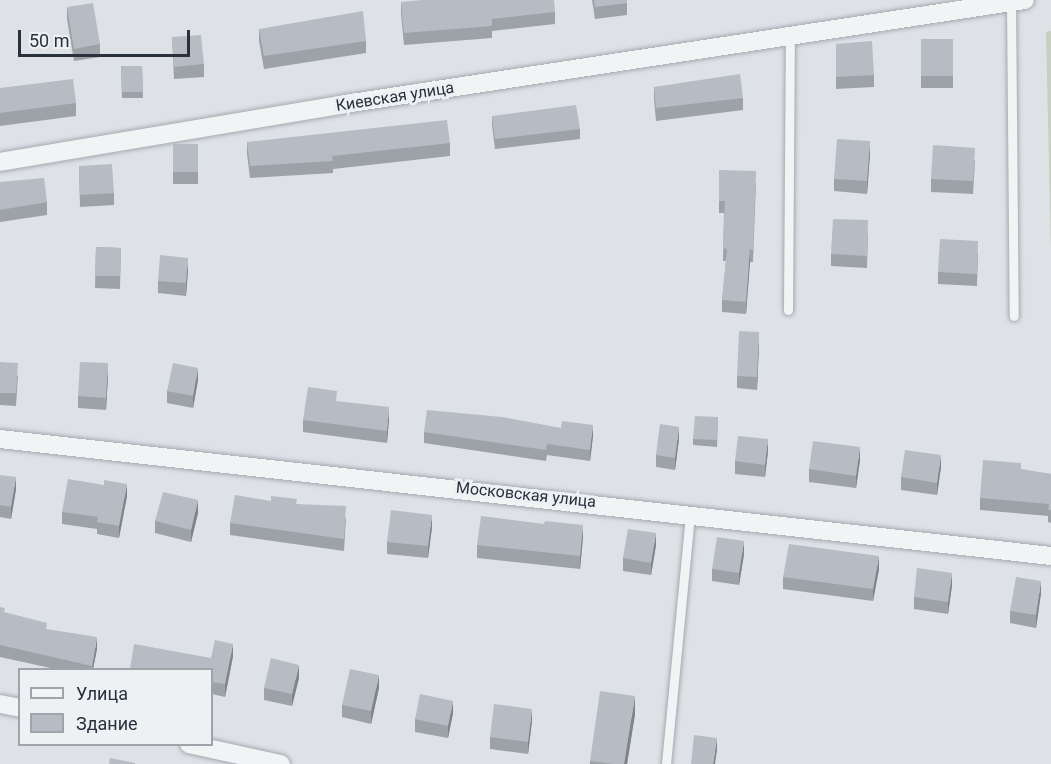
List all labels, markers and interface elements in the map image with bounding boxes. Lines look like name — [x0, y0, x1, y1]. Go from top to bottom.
scale bar — [21, 18, 194, 56]
text: 50 m — [29, 30, 69, 51]
street label: Киевская улица — [335, 78, 455, 116]
street label: Московская улица — [455, 478, 597, 512]
legend — [18, 668, 213, 746]
text: Улица — [76, 683, 128, 704]
text: Здание — [76, 713, 138, 734]

